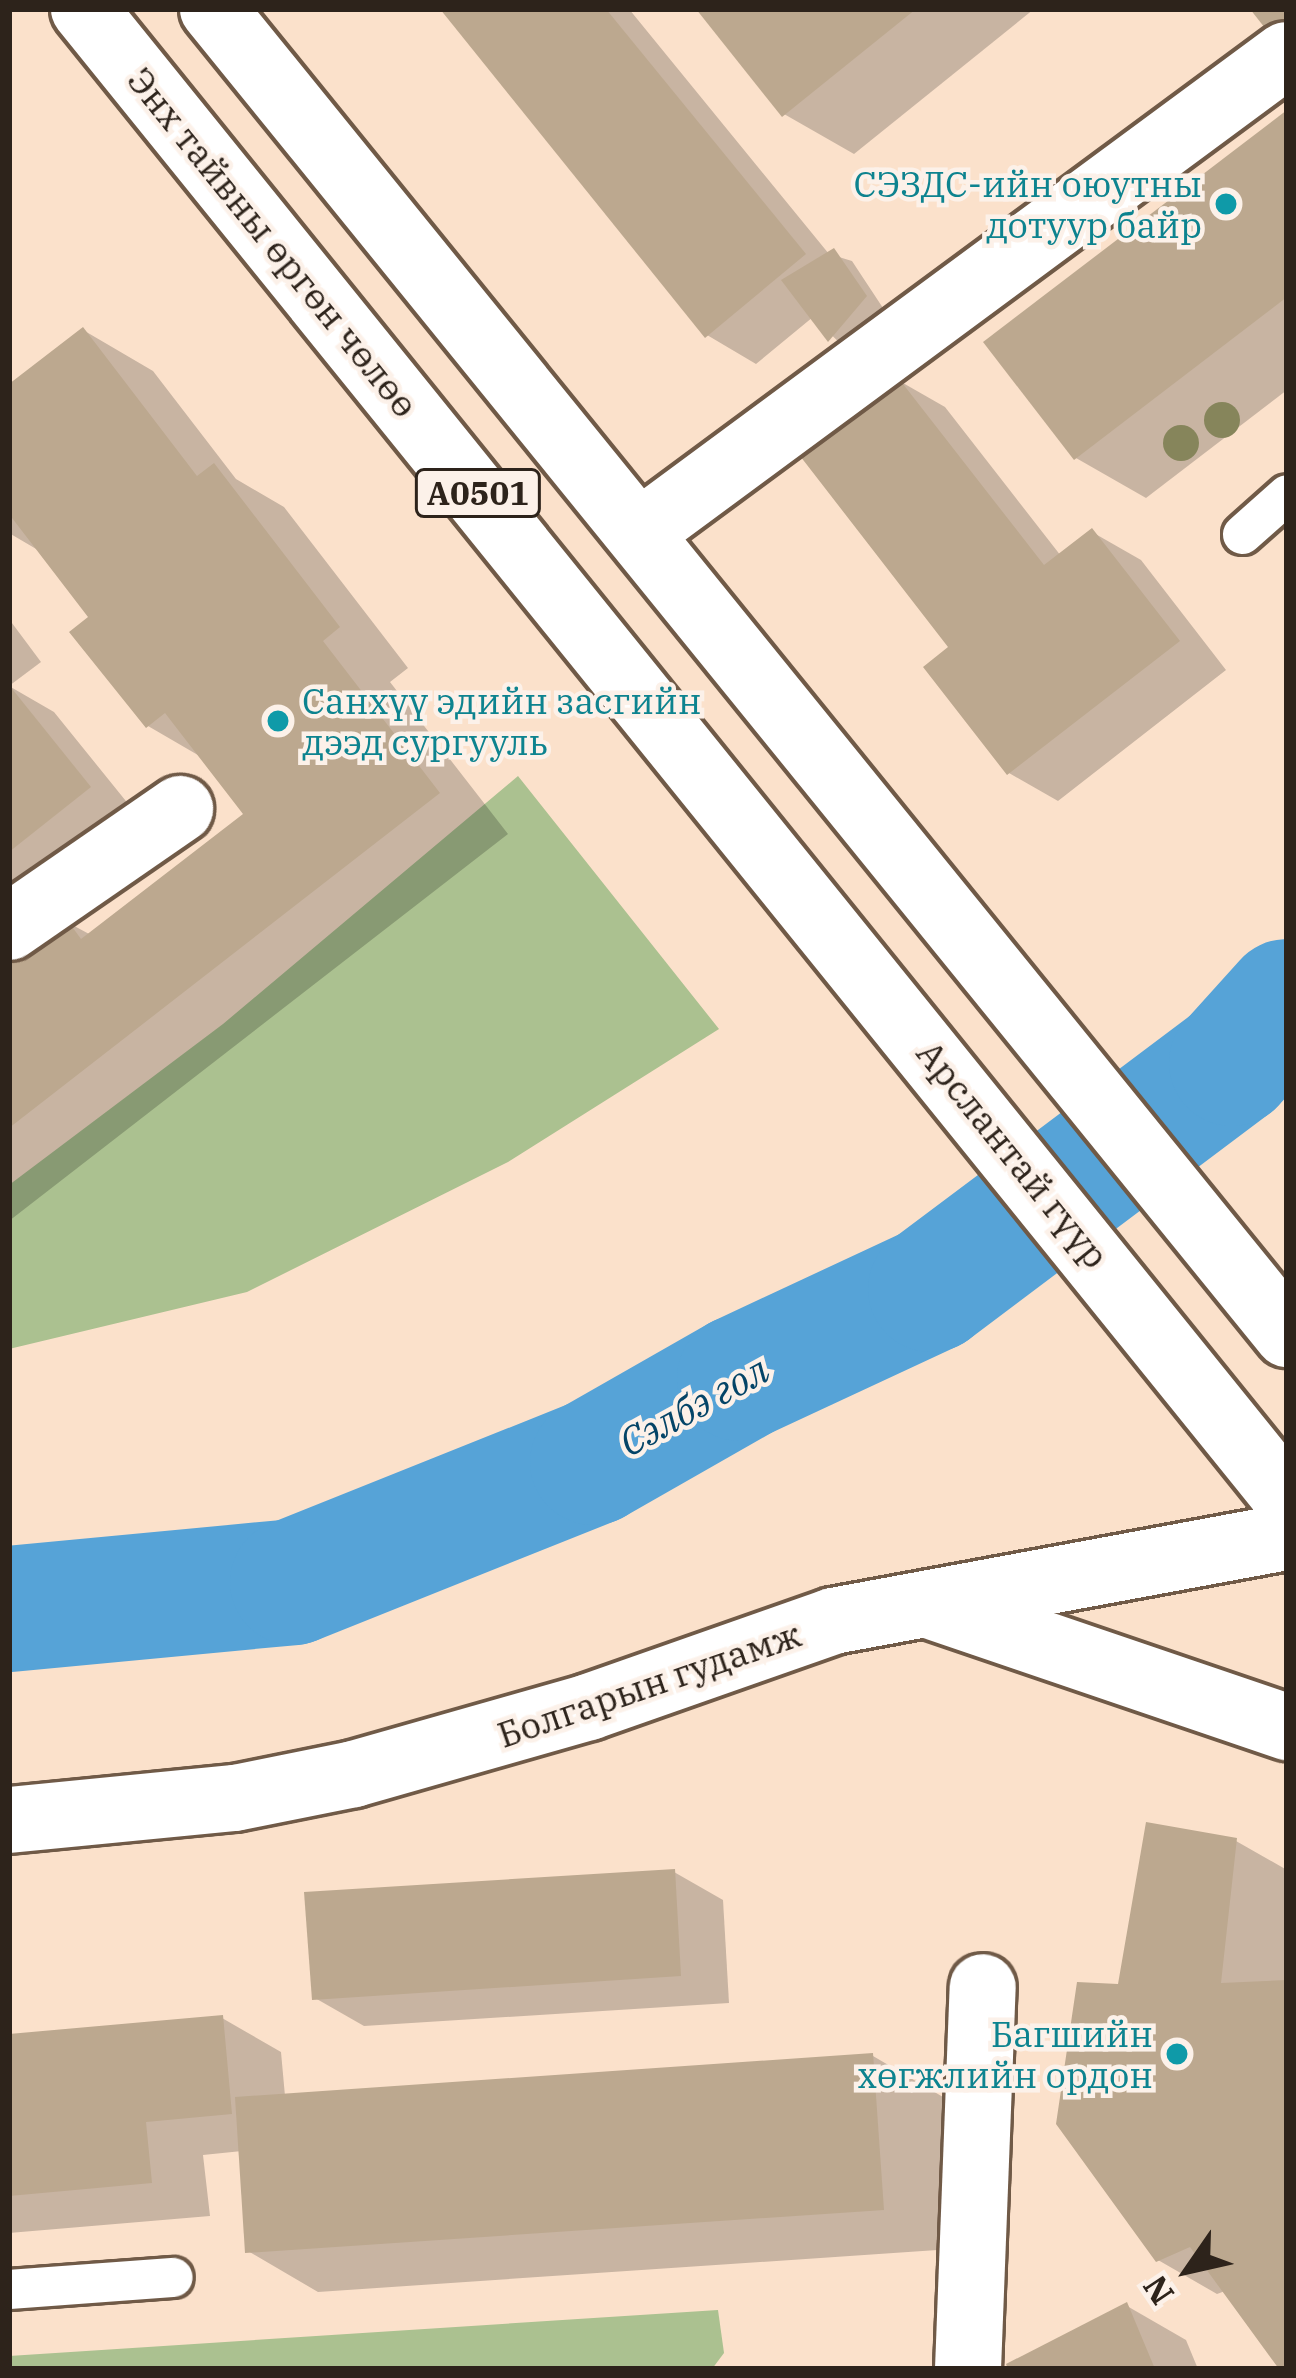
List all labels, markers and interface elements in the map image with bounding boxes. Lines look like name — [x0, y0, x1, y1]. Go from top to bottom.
street label: Энх тайвны өргөн чөлөө — [119, 59, 427, 425]
place label: СЭЗДС-ийн оюутны дотуур байр — [853, 161, 1202, 246]
marker: СЭЗДС-ийн оюутны дотуур байр — [1213, 191, 1239, 217]
road number: A0501 — [412, 466, 544, 520]
place label: Санхүү эдийн засгийн дээд сургууль — [302, 678, 701, 763]
marker: Санхүү эдийн засгийн дээд сургууль — [265, 708, 291, 734]
street label: Арслантай гүүр — [908, 1032, 1118, 1276]
water label: Сэлбэ гол — [611, 1346, 777, 1466]
street label: Болгарын гудамж — [492, 1612, 806, 1756]
place label: Багшийн хөгжлийн ордон — [857, 2011, 1153, 2096]
marker: Багшийн хөгжлийн ордон — [1164, 2041, 1190, 2067]
north arrow — [1128, 2210, 1248, 2330]
text: N — [1133, 2268, 1183, 2313]

